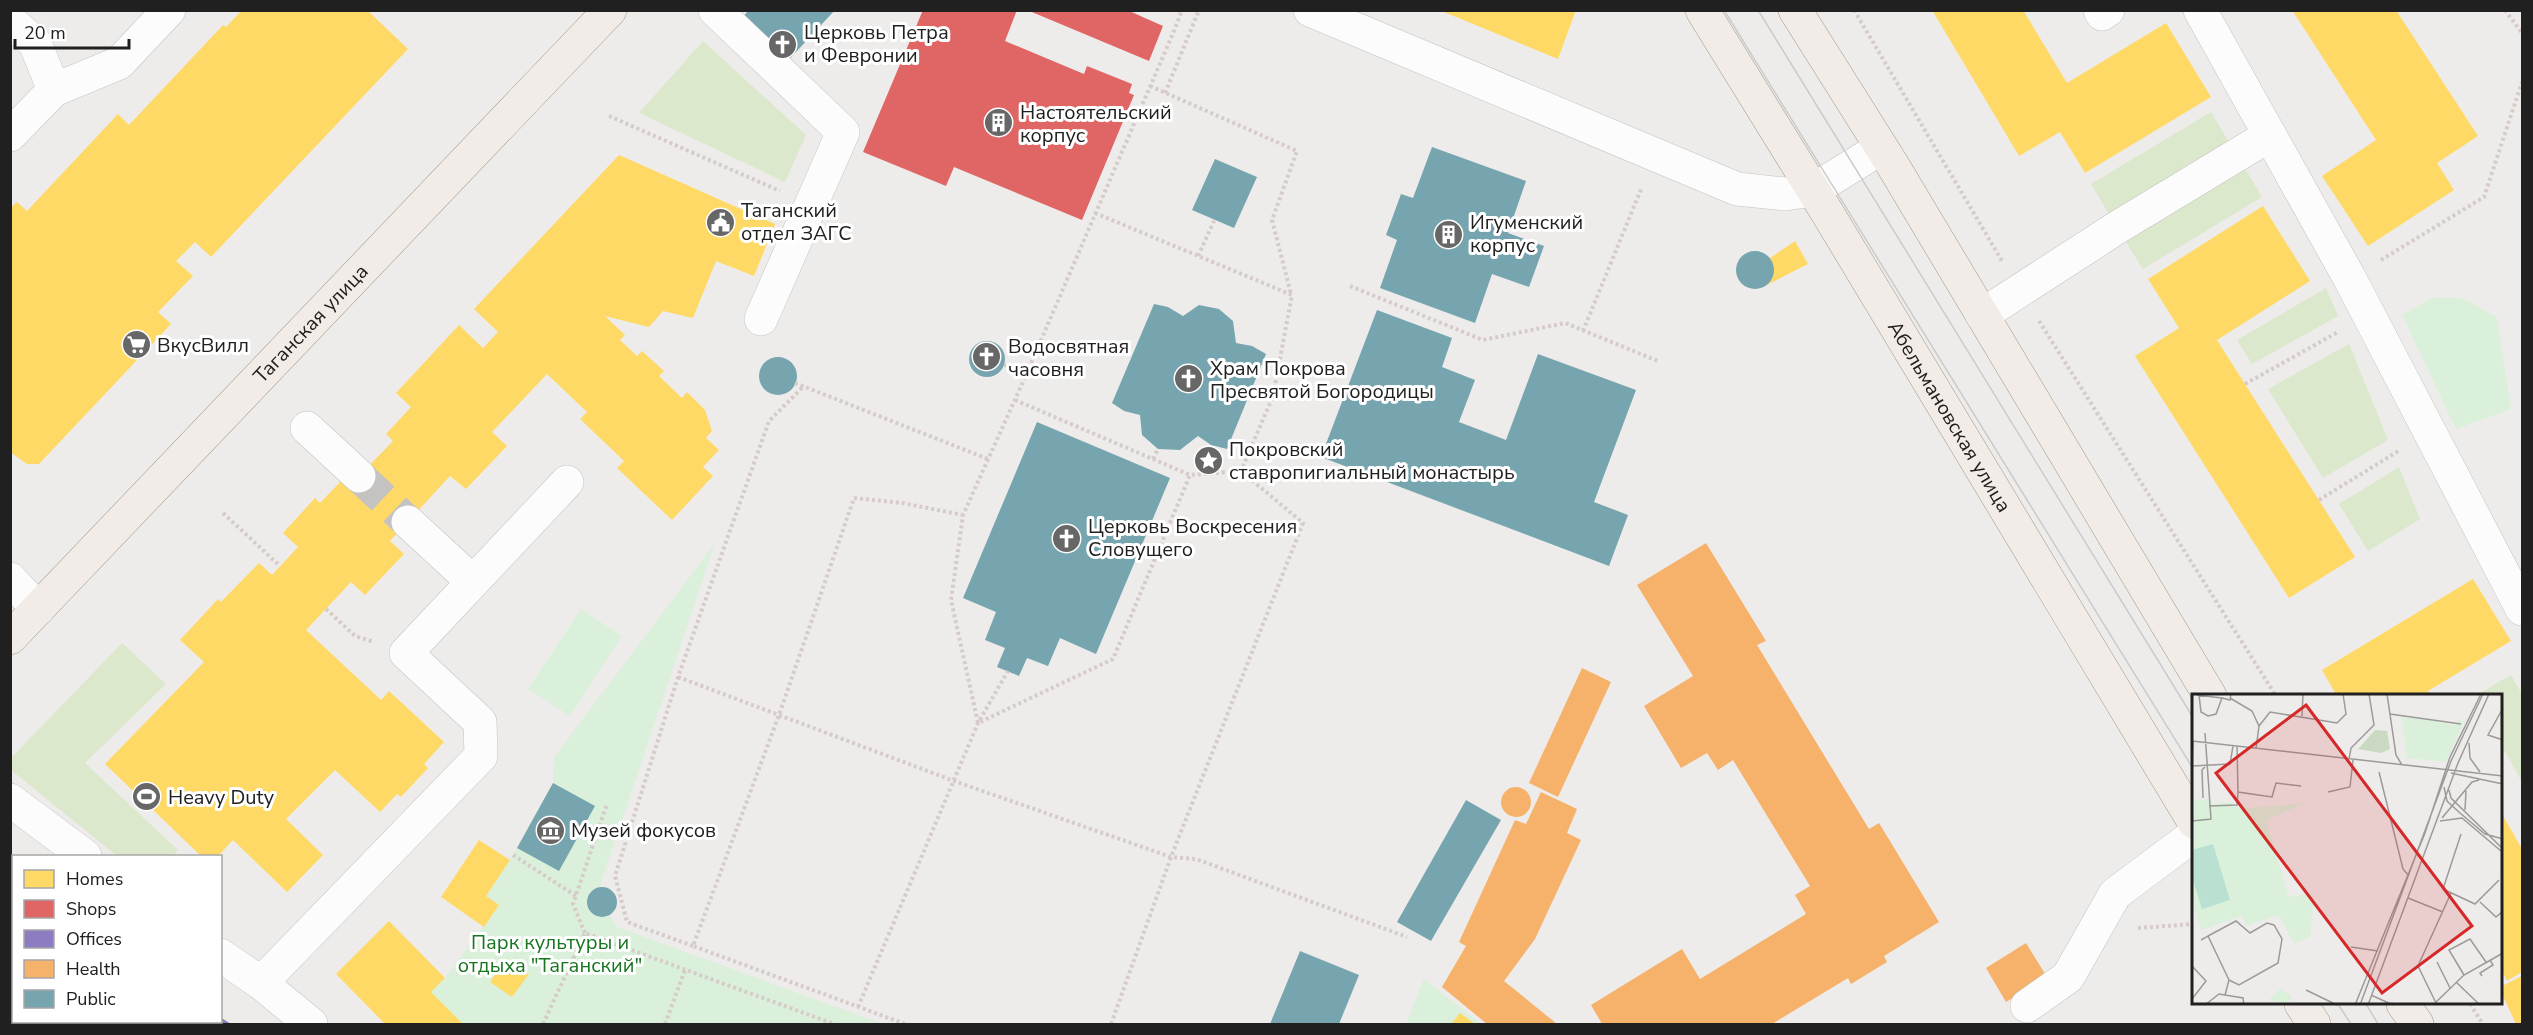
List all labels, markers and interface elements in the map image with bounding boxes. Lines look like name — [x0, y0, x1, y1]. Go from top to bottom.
scale bar — [15, 12, 129, 50]
place label: Церковь Петра и Февронии — [804, 19, 949, 69]
text: 20 m — [24, 21, 66, 45]
church icon: Церковь Петра и Февронии — [767, 28, 799, 60]
place label: Настоятельский корпус — [1020, 99, 1172, 149]
building icon: Настоятельский корпус — [983, 107, 1015, 139]
place label: Таганский отдел ЗАГС — [741, 197, 852, 247]
public building icon: Таганский отдел ЗАГС — [704, 206, 736, 238]
place label: Игуменский корпус — [1470, 209, 1583, 259]
building icon: Игуменский корпус — [1433, 218, 1465, 250]
street label: Таганская улица — [248, 258, 374, 389]
street label: Абельмановская улица — [1881, 316, 2017, 517]
supermarket icon: ВкусВилл — [120, 329, 152, 361]
place label: ВкусВилл — [157, 332, 249, 359]
place label: Водосвятная часовня — [1008, 333, 1129, 383]
church icon: Водосвятная часовня — [971, 341, 1003, 373]
place label: Храм Покрова Пресвятой Богородицы — [1210, 355, 1434, 405]
church icon: Храм Покрова Пресвятой Богородицы — [1173, 363, 1205, 395]
place label: Покровский ставропигиальный монастырь — [1229, 436, 1515, 486]
place icon: Покровский ставропигиальный монастырь — [1192, 445, 1224, 477]
place label: Церковь Воскресения Словущего — [1088, 513, 1297, 563]
church icon: Церковь Воскресения Словущего — [1051, 522, 1083, 554]
inset map — [2192, 694, 2503, 1005]
sports icon: Heavy Duty — [131, 781, 163, 813]
place label: Heavy Duty — [168, 784, 275, 811]
museum icon: Музей фокусов — [534, 814, 566, 846]
place label: Музей фокусов — [571, 817, 716, 844]
legend — [12, 855, 222, 1023]
text: Homes — [66, 867, 123, 891]
text: Shops — [66, 897, 116, 921]
text: Offices — [66, 927, 122, 951]
park label: Парк культуры и отдыха "Таганский" — [458, 929, 642, 979]
text: Health — [66, 957, 121, 981]
text: Public — [66, 987, 116, 1011]

